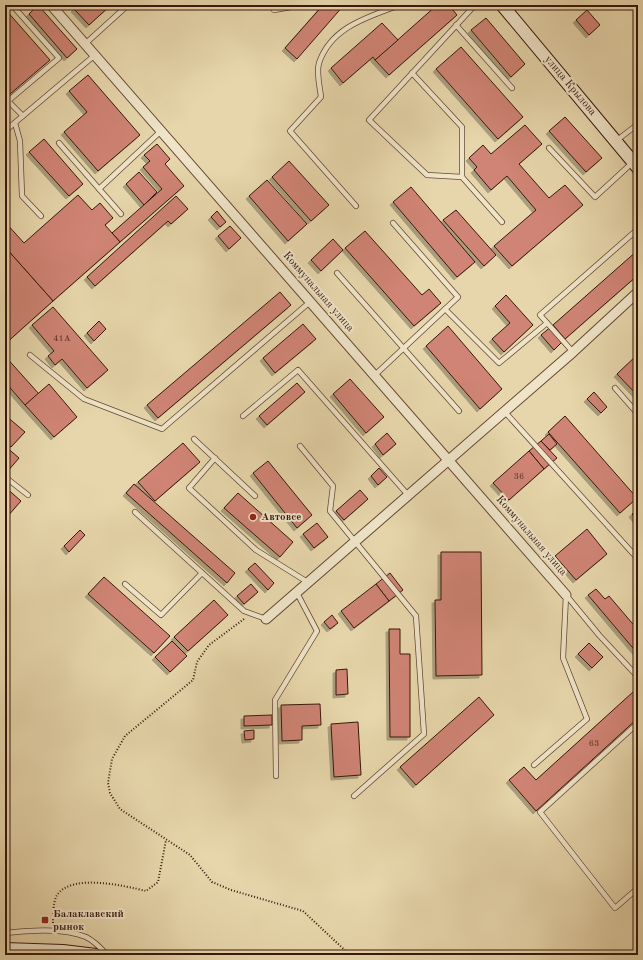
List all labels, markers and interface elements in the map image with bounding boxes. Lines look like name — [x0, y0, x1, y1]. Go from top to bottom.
street label: улица Крылова — [542, 54, 598, 118]
street label: Коммунальная улица — [280, 250, 356, 334]
house number: 41А — [53, 334, 71, 343]
house number: 36 — [514, 472, 524, 481]
street label: Коммунальная улица — [493, 494, 569, 578]
marker: Автовсе — [248, 512, 258, 522]
place label: Автовсе — [261, 512, 302, 523]
house number: 63 — [589, 739, 599, 748]
place label: Балаклавский рынок — [53, 909, 124, 933]
marker: Балаклавский рынок — [40, 915, 50, 925]

